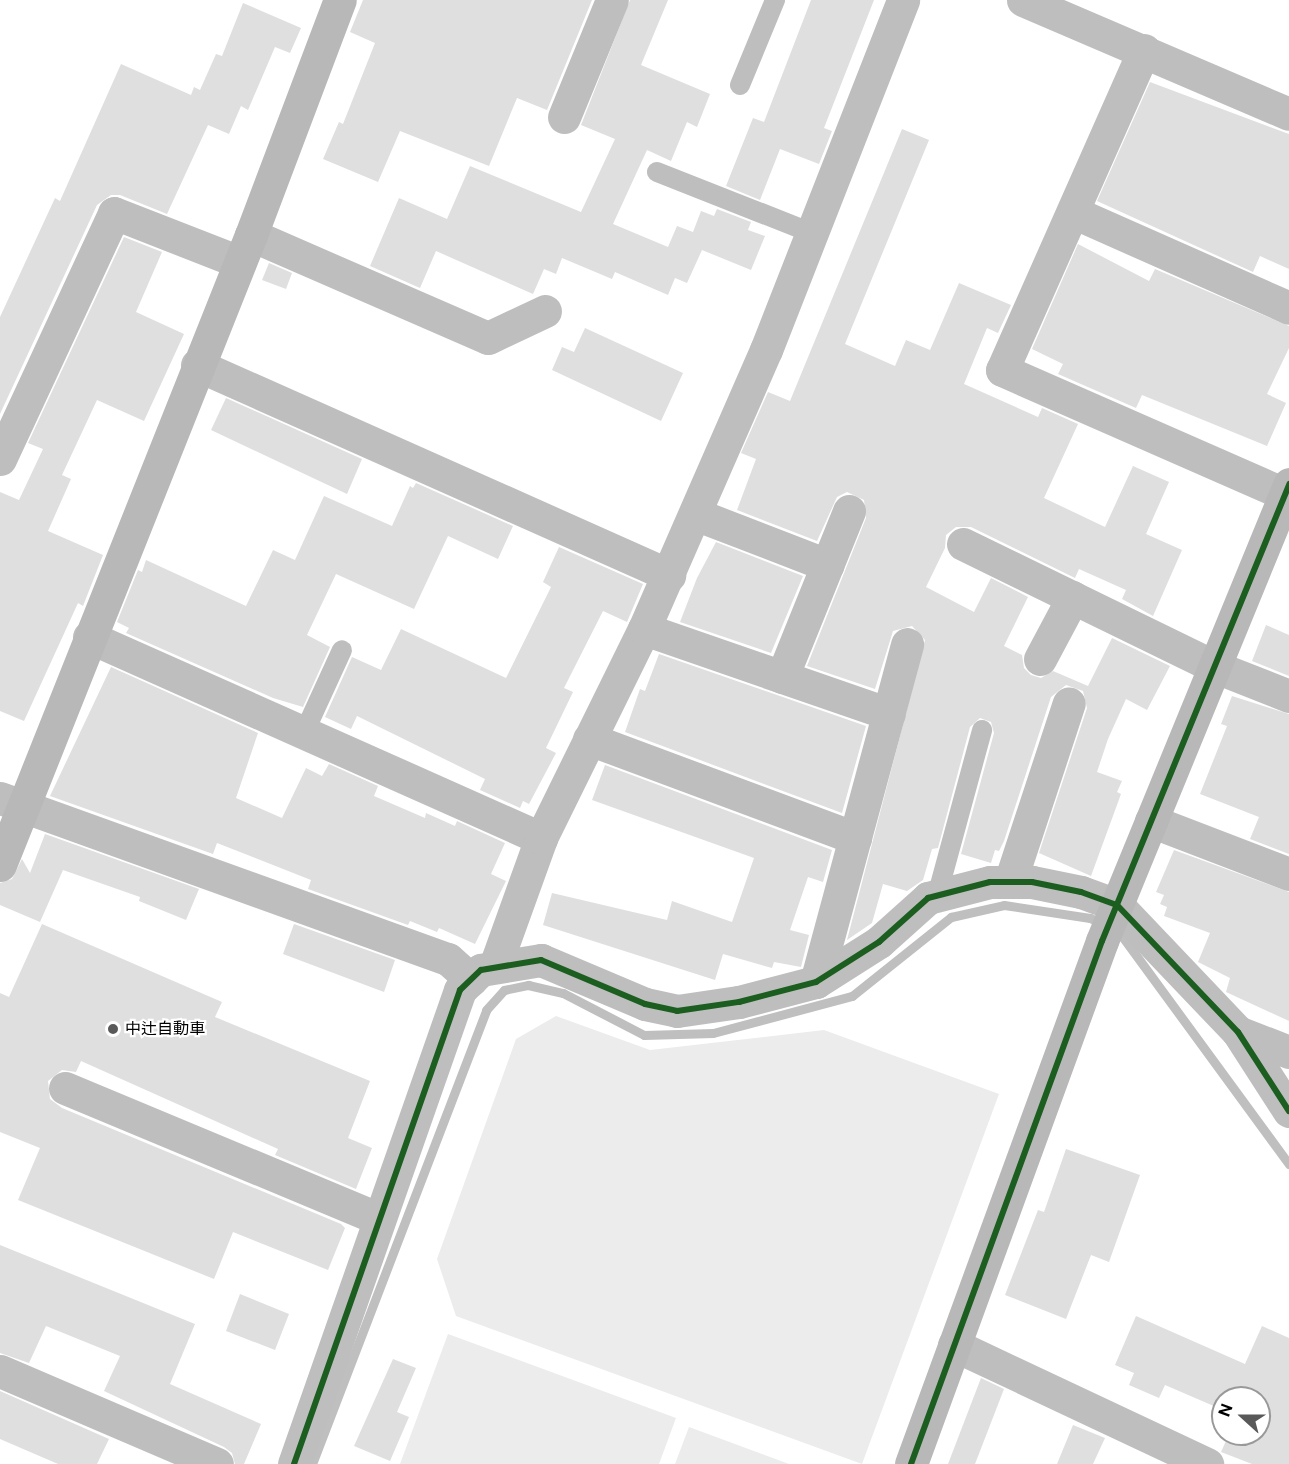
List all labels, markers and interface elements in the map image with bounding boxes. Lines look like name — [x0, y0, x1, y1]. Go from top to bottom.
place label: 中辻自動車 — [125, 1019, 205, 1039]
marker: 中辻自動車 — [106, 1022, 120, 1036]
north arrow — [1211, 1386, 1271, 1446]
text: N — [1214, 1401, 1237, 1419]

